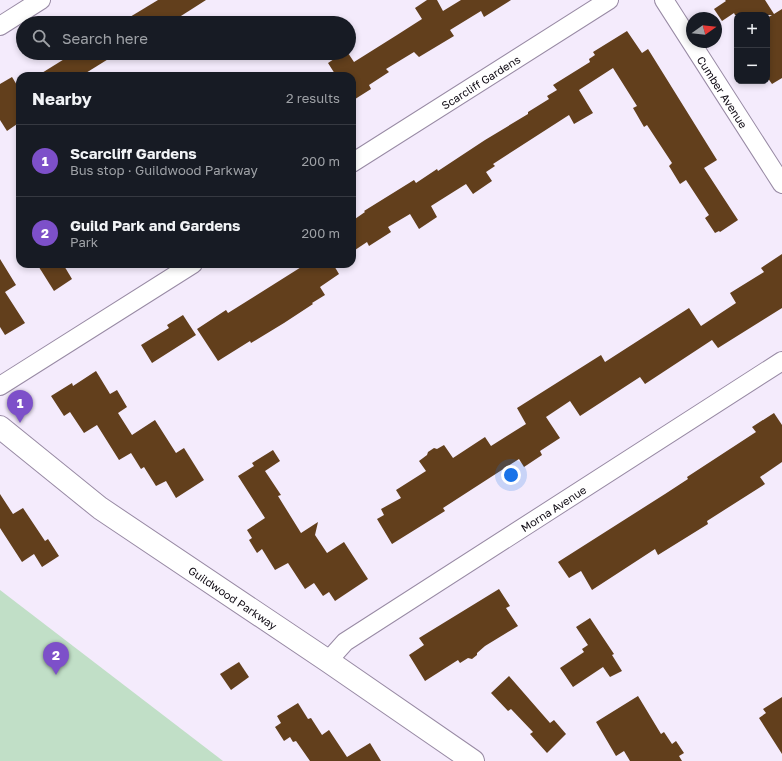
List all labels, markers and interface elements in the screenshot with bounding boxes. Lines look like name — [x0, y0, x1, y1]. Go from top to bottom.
north arrow — [686, 12, 722, 48]
map controls — [734, 12, 770, 84]
button: + — [734, 12, 770, 48]
search box — [16, 16, 356, 60]
icon: search — [30, 27, 52, 49]
text: Search here — [62, 29, 148, 47]
button: − — [734, 48, 770, 84]
street label: Scarcliff Gardens — [439, 52, 522, 111]
street label: Cumber Avenue — [695, 53, 751, 130]
text: Nearby — [32, 88, 92, 109]
text: 2 results — [286, 90, 340, 106]
text: Scarcliff Gardens — [70, 144, 197, 162]
text: 1 — [42, 153, 48, 169]
text: 200 m — [302, 153, 340, 169]
text: Bus stop · Guildwood Parkway — [70, 162, 258, 178]
text: Guild Park and Gardens — [70, 216, 240, 234]
text: 2 — [41, 225, 49, 241]
text: 200 m — [302, 225, 340, 241]
text: Park — [70, 234, 98, 250]
pin: 1 — [7, 390, 33, 423]
your location — [501, 465, 521, 485]
street label: Morna Avenue — [518, 482, 588, 534]
street label: Guildwood Parkway — [186, 563, 280, 632]
pin: 2 — [43, 642, 69, 675]

